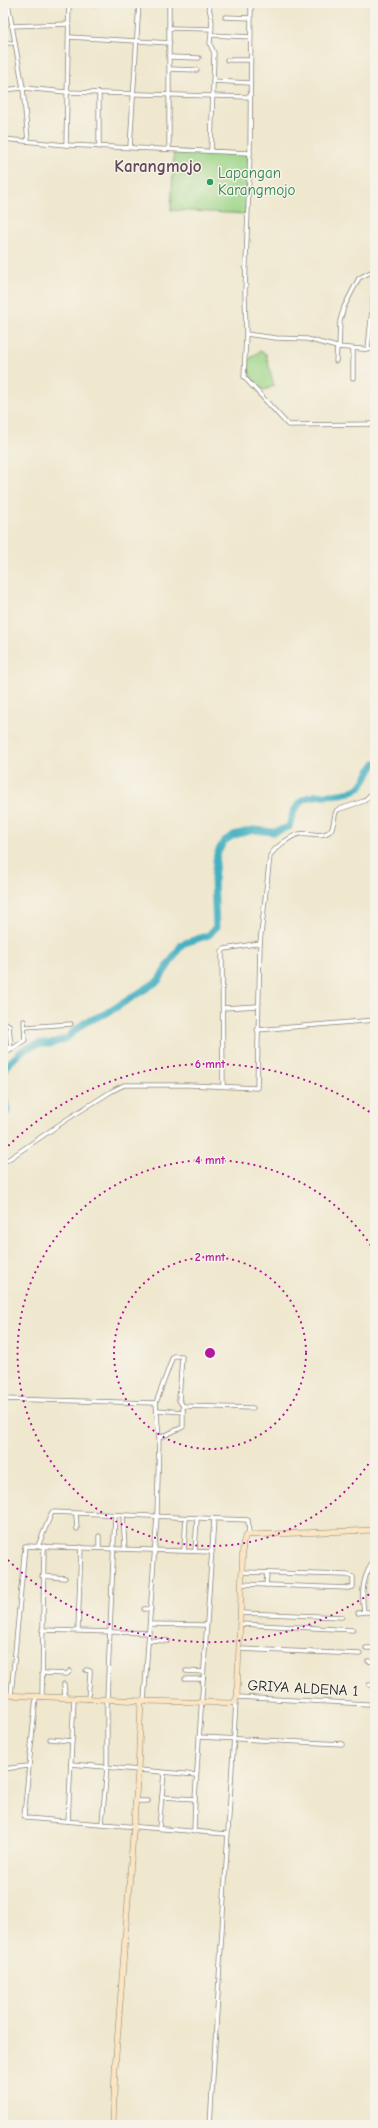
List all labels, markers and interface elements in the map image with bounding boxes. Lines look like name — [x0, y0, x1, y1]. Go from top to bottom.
district label: Karangmojo — [114, 157, 202, 176]
place label: Lapangan Karangmojo — [218, 164, 296, 199]
marker: Lapangan Karangmojo — [205, 177, 215, 187]
text: 6 mnt — [195, 1057, 226, 1071]
text: 4 mnt — [195, 1153, 226, 1167]
text: 2 mnt — [195, 1250, 226, 1264]
centre of rings — [203, 1346, 217, 1360]
street label: GRIYA ALDENA 1 — [247, 1676, 359, 1700]

